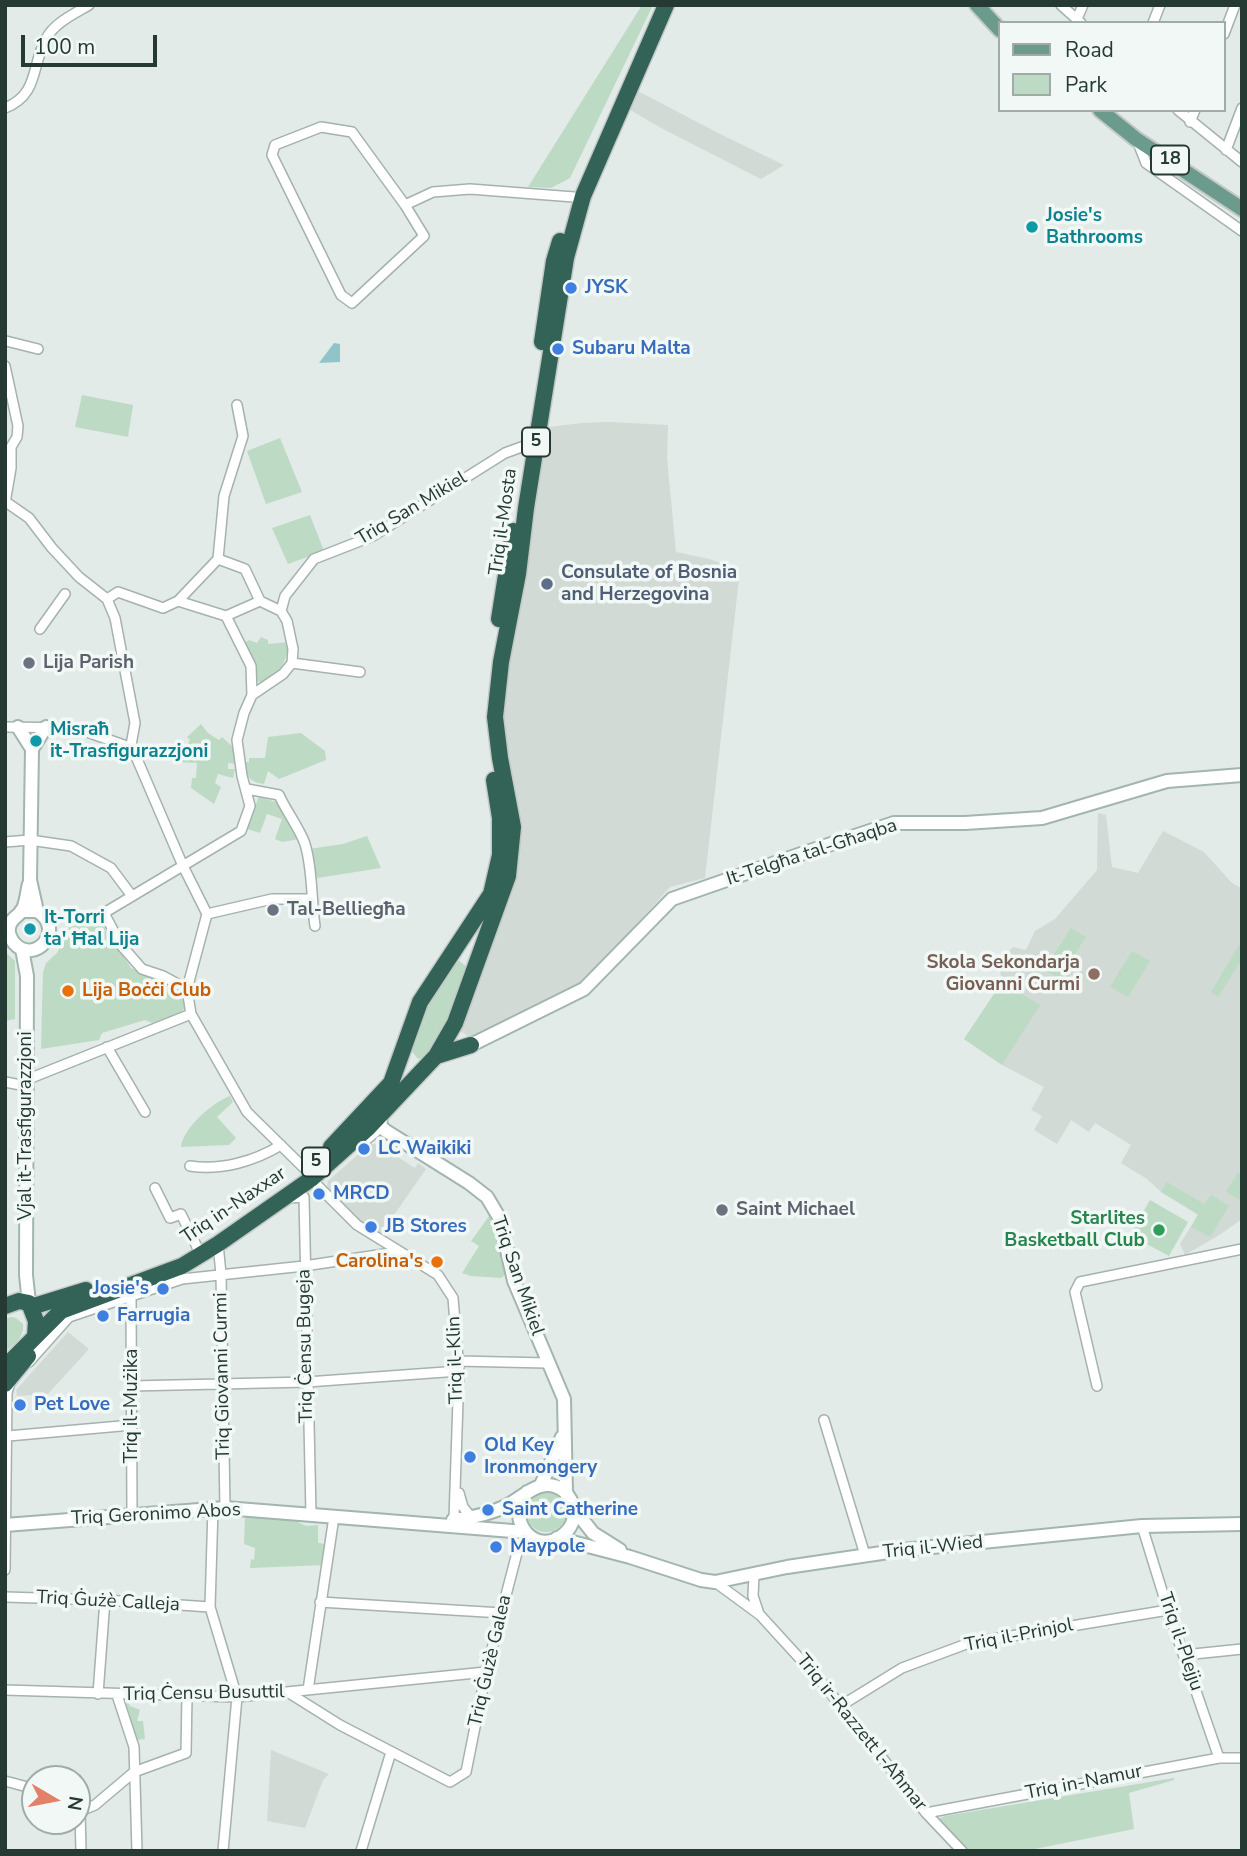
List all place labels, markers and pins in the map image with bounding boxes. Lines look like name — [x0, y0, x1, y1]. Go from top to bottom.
place label: Josie's Bathrooms — [1046, 205, 1143, 249]
marker: Josie's Bathrooms — [1024, 219, 1040, 235]
place label: JYSK — [585, 277, 628, 299]
marker: JYSK — [563, 280, 579, 296]
place label: Subaru Malta — [572, 338, 691, 360]
marker: Subaru Malta — [550, 341, 566, 357]
place label: Consulate of Bosnia and Herzegovina — [561, 562, 737, 606]
marker: Consulate of Bosnia and Herzegovina — [539, 576, 555, 592]
place label: Lija Parish — [43, 652, 134, 674]
marker: Lija Parish — [21, 655, 37, 671]
place label: Misraħ it-Trasfigurazzjoni — [50, 719, 208, 763]
marker: Misraħ it-Trasfigurazzjoni — [28, 733, 44, 749]
place label: Tal-Belliegħa — [287, 899, 406, 921]
marker: Tal-Belliegħa — [265, 902, 281, 918]
place label: It-Torri ta' Ħal Lija — [44, 907, 139, 951]
marker: It-Torri ta' Ħal Lija — [22, 921, 38, 937]
place label: Skola Sekondarja Giovanni Curmi — [927, 952, 1080, 996]
marker: Skola Sekondarja Giovanni Curmi — [1086, 966, 1102, 982]
place label: Lija Boċċi Club — [82, 980, 211, 1002]
marker: Lija Boċċi Club — [60, 983, 76, 999]
place label: LC Waikiki — [378, 1138, 471, 1160]
marker: LC Waikiki — [356, 1141, 372, 1157]
place label: MRCD — [333, 1183, 390, 1205]
marker: MRCD — [311, 1186, 327, 1202]
place label: Saint Michael — [736, 1199, 855, 1221]
marker: Saint Michael — [714, 1202, 730, 1218]
place label: Starlites Basketball Club — [1004, 1208, 1145, 1252]
place label: JB Stores — [385, 1216, 467, 1238]
marker: JB Stores — [363, 1219, 379, 1235]
marker: Starlites Basketball Club — [1151, 1222, 1167, 1238]
place label: Carolina's — [336, 1251, 423, 1273]
marker: Carolina's — [429, 1254, 445, 1270]
place label: Josie's — [93, 1278, 149, 1300]
marker: Josie's — [155, 1281, 171, 1297]
place label: Farrugia — [117, 1305, 190, 1327]
marker: Farrugia — [95, 1308, 111, 1324]
place label: Pet Love — [34, 1394, 110, 1416]
marker: Pet Love — [12, 1397, 28, 1413]
place label: Old Key Ironmongery — [484, 1435, 597, 1479]
marker: Old Key Ironmongery — [462, 1449, 478, 1465]
place label: Saint Catherine — [502, 1499, 638, 1521]
marker: Saint Catherine — [480, 1502, 496, 1518]
place label: Maypole — [510, 1536, 585, 1558]
marker: Maypole — [488, 1539, 504, 1555]

